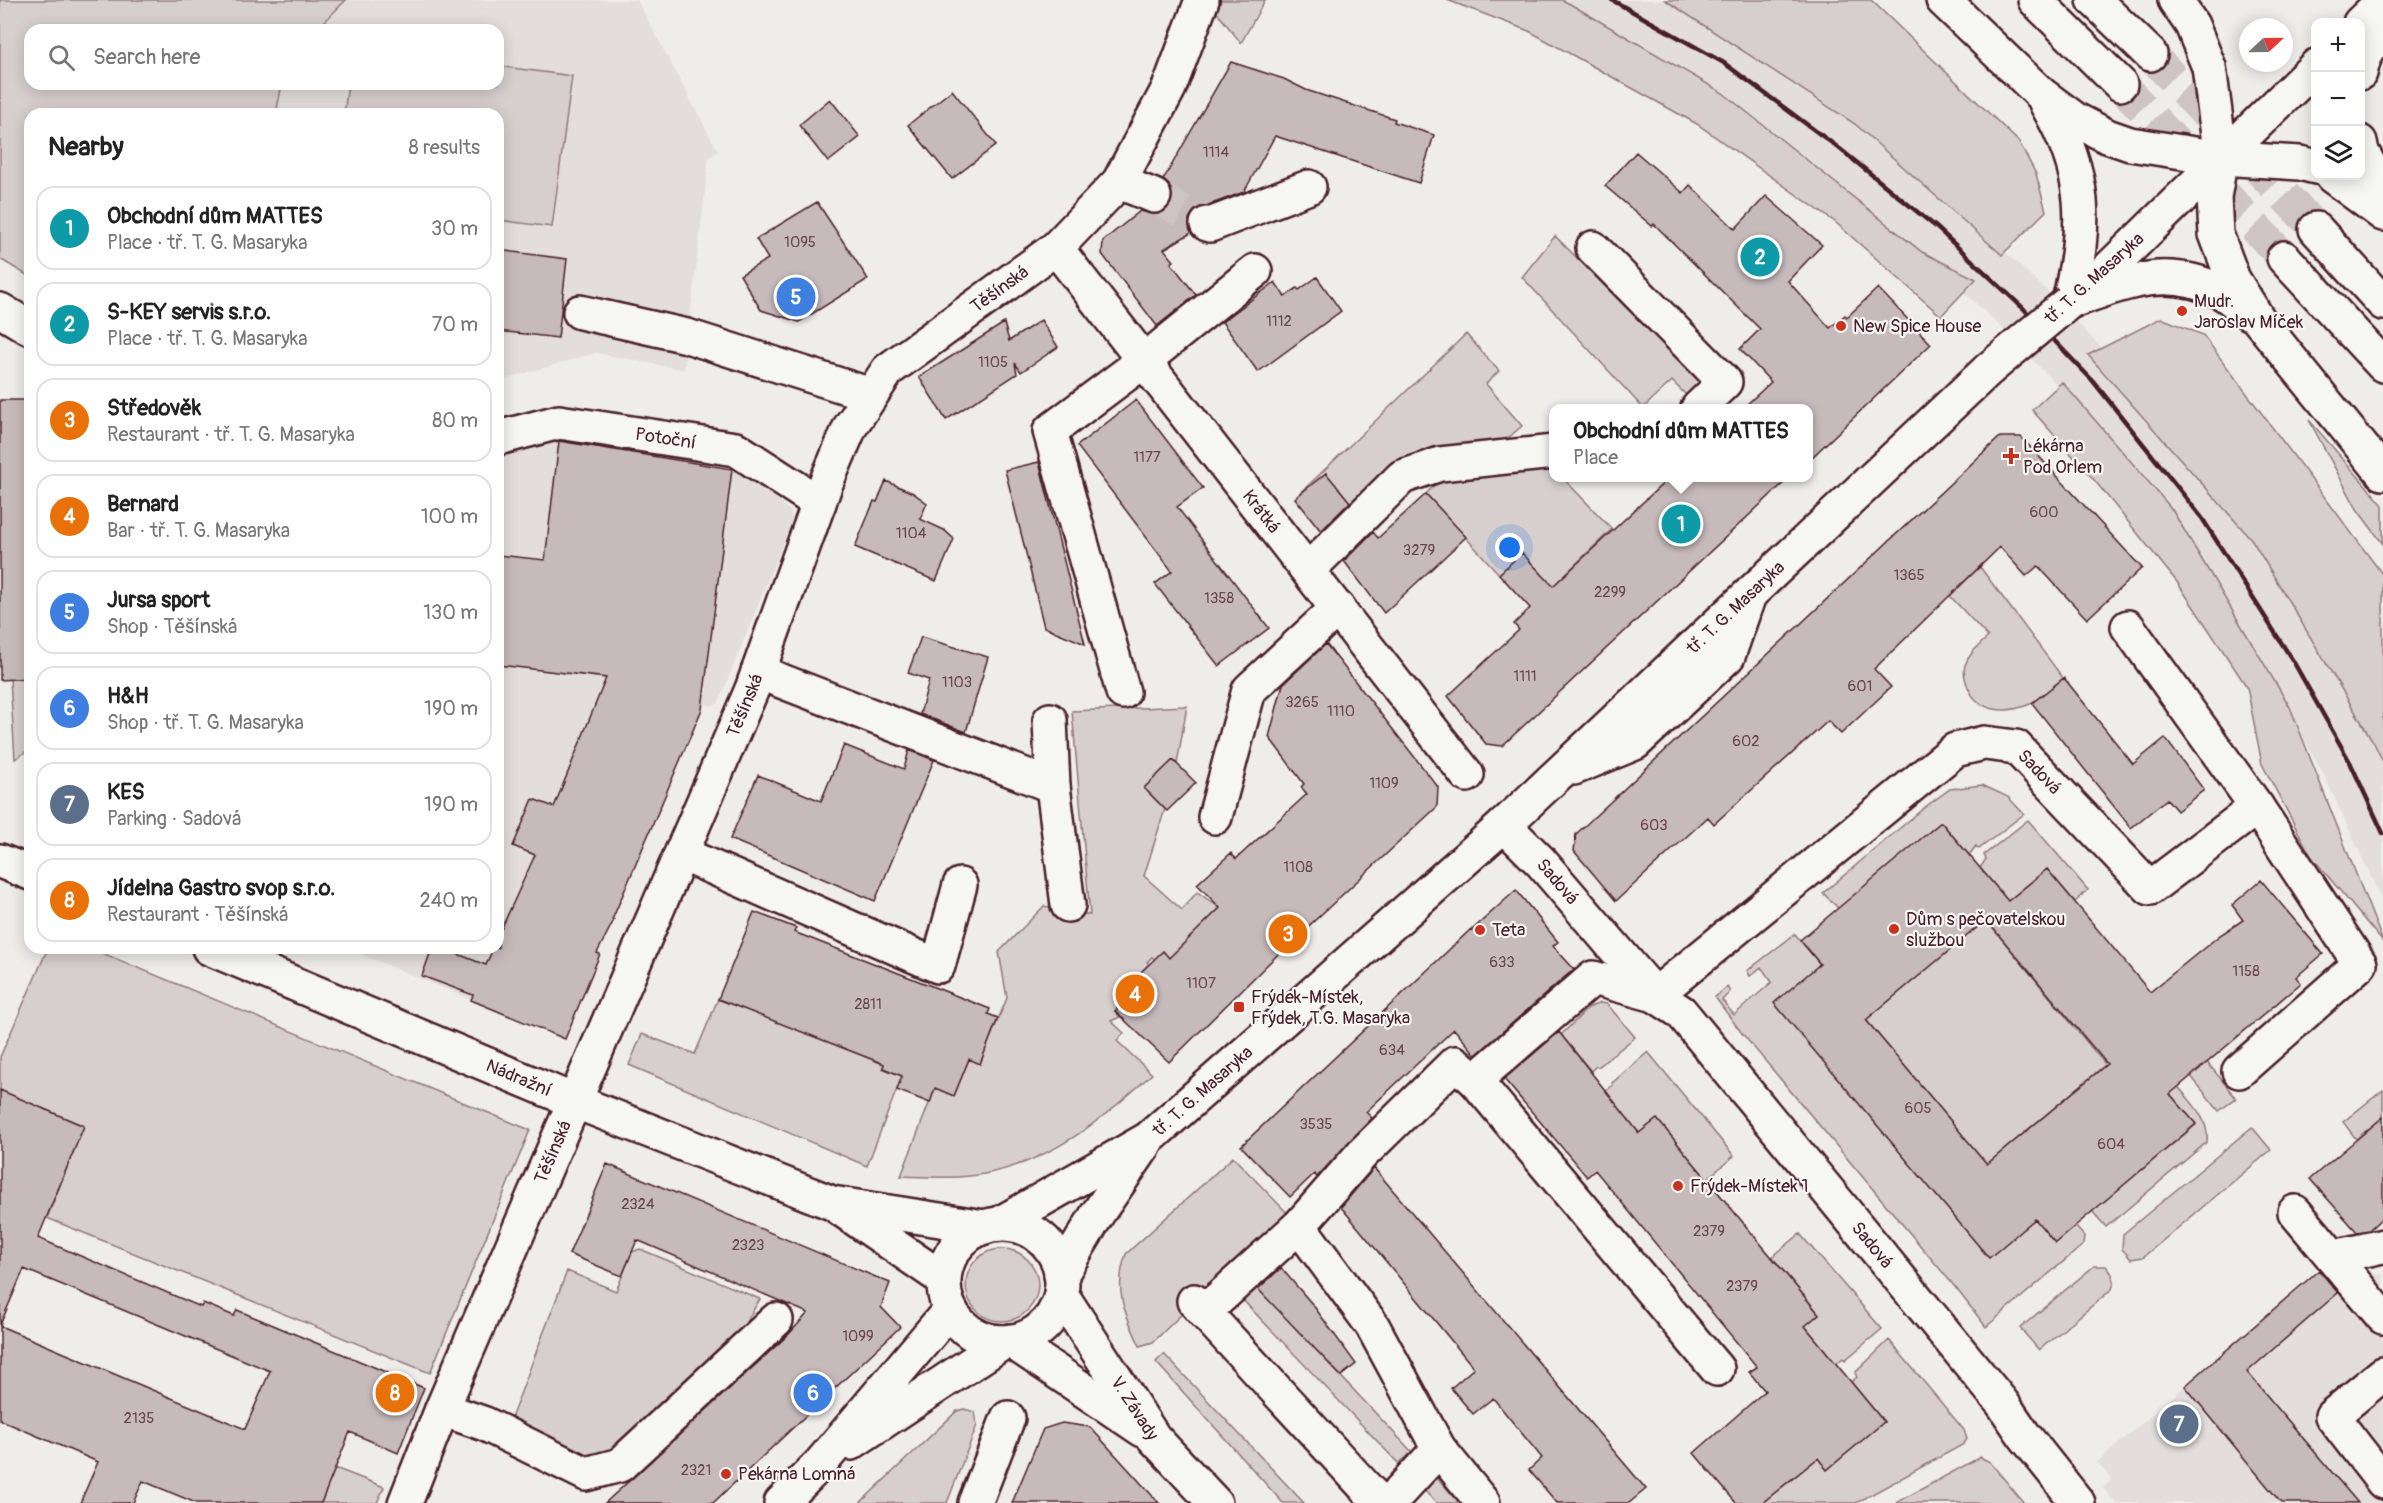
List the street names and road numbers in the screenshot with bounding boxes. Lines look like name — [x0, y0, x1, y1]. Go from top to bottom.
street label: tř. T. G. Masaryka — [2039, 228, 2149, 330]
street label: Těšínská — [966, 261, 1033, 318]
street label: Potoční — [634, 423, 698, 455]
street label: Krátká — [1237, 485, 1285, 538]
street label: tř. T. G. Masaryka — [1681, 556, 1790, 660]
street label: Těšínská — [722, 671, 768, 741]
street label: Sadová — [2012, 745, 2066, 799]
street label: Sadová — [1531, 854, 1583, 910]
street label: tř. T. G. Masaryka — [1147, 1041, 1258, 1143]
street label: Nádražní — [482, 1054, 555, 1102]
street label: Těšínská — [529, 1117, 577, 1187]
street label: Sadová — [1846, 1217, 1898, 1273]
street label: V. Závady — [1105, 1372, 1164, 1445]

